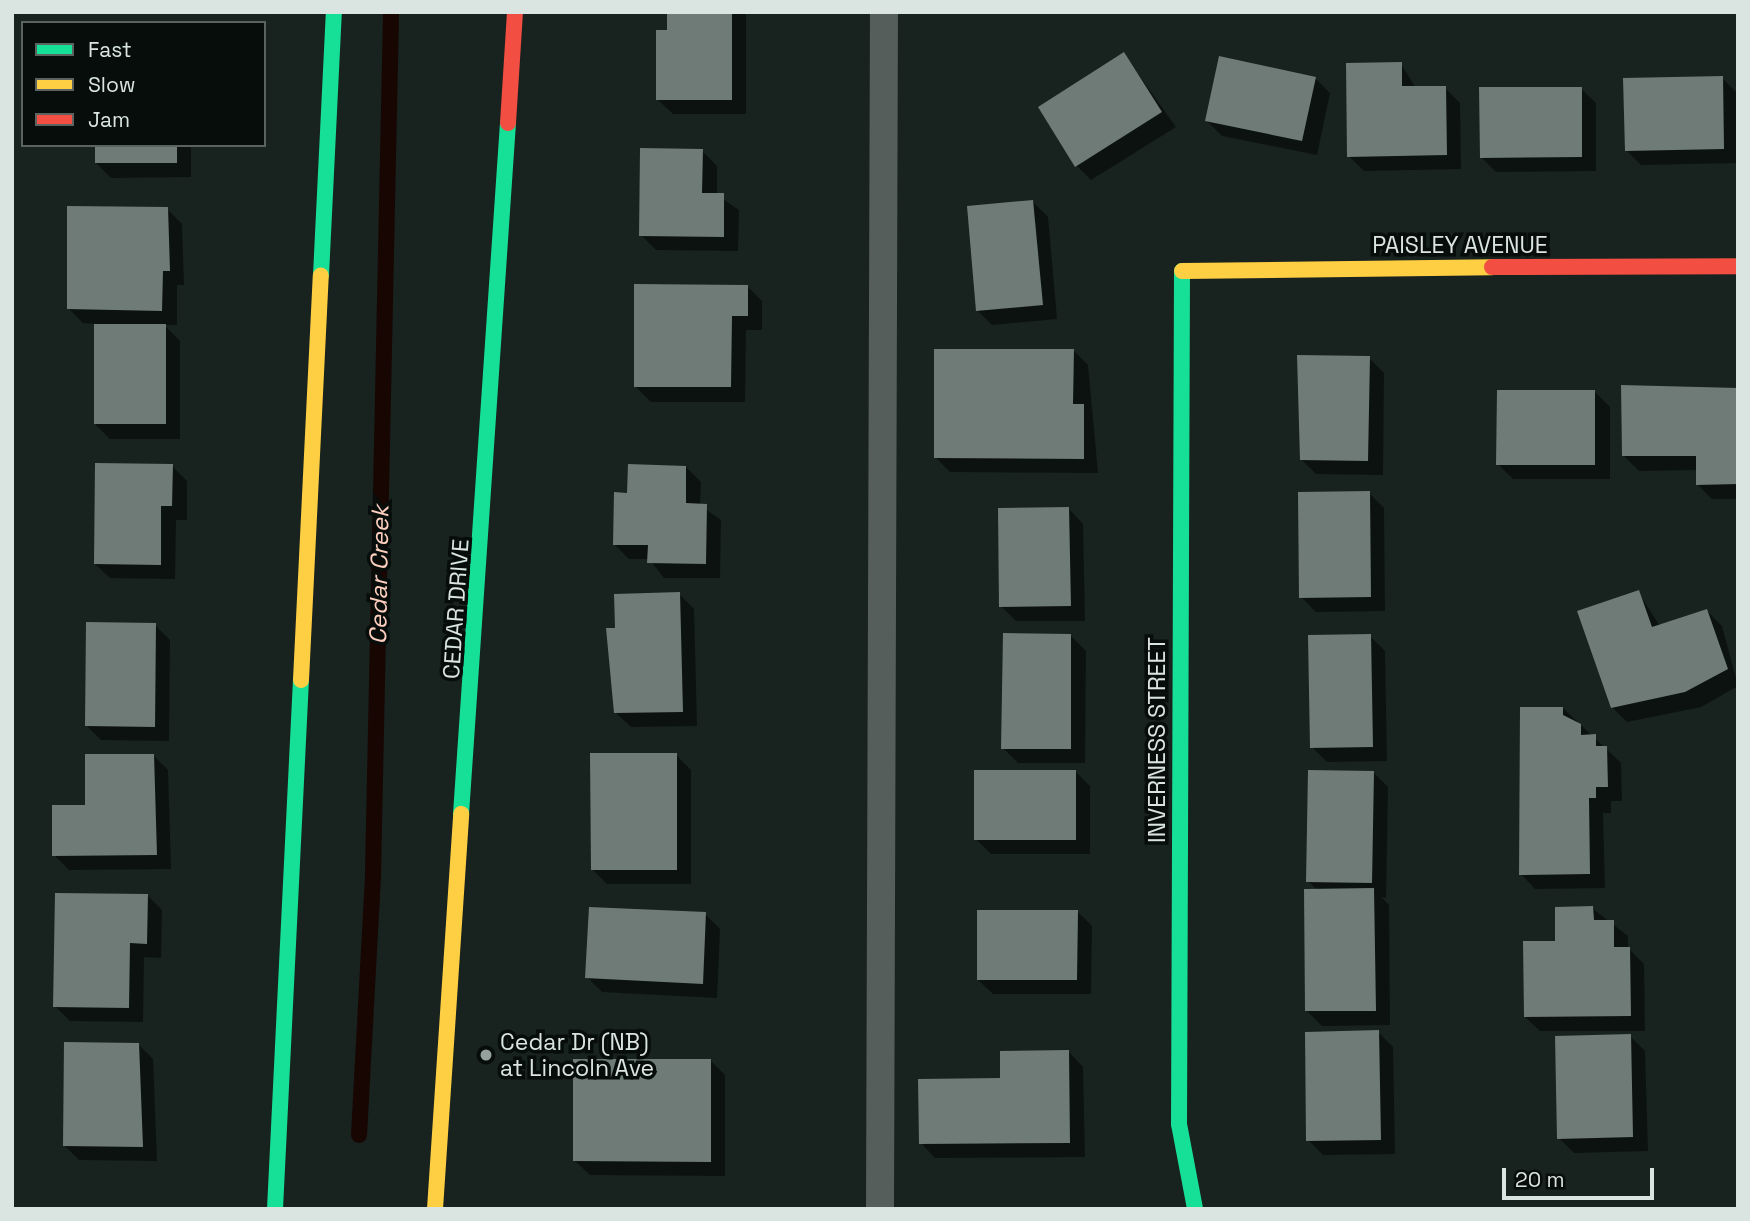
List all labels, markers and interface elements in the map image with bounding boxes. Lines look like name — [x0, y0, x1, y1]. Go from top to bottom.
legend — [21, 21, 266, 147]
text: Fast — [88, 36, 132, 63]
text: Slow — [88, 71, 136, 98]
text: Jam — [88, 106, 130, 133]
street label: PAISLEY AVENUE — [1372, 231, 1548, 259]
water label: Cedar Creek — [363, 505, 395, 645]
street label: CEDAR DRIVE — [437, 538, 475, 680]
street label: INVERNESS STREET — [1143, 637, 1171, 843]
place label: Cedar Dr (NB) at Lincoln Ave — [500, 1028, 655, 1082]
marker: Cedar Dr (NB) at Lincoln Ave — [478, 1047, 494, 1063]
scale bar — [1505, 1154, 1657, 1198]
text: 20 m — [1515, 1166, 1565, 1193]

